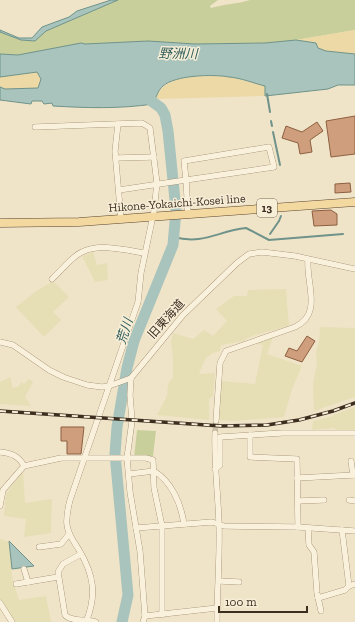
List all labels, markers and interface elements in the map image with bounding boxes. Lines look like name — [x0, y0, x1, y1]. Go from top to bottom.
water label: 野洲川 — [158, 46, 200, 61]
street label: Hikone-Yokaichi-Kosei line — [108, 191, 246, 215]
road number: 13 — [257, 199, 277, 217]
street label: 旧東海道 — [145, 296, 187, 342]
water label: 荒川 — [113, 315, 136, 346]
scale bar — [219, 588, 307, 614]
text: 100 m — [225, 595, 257, 609]

